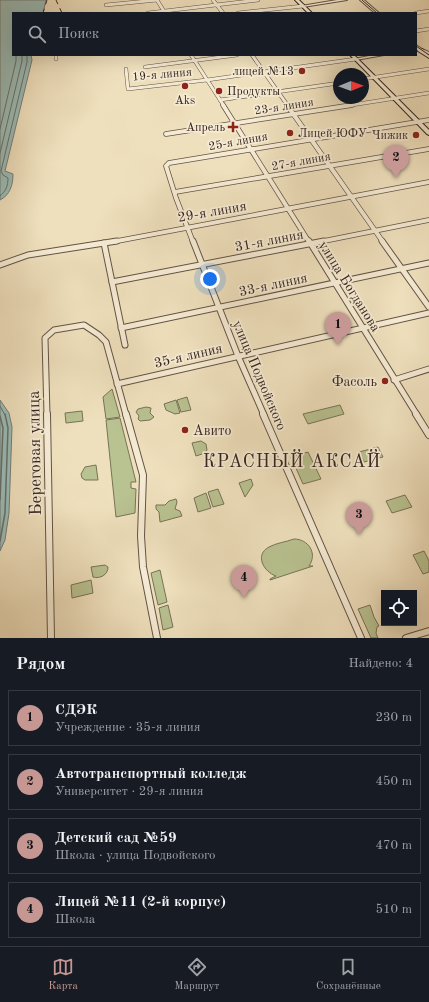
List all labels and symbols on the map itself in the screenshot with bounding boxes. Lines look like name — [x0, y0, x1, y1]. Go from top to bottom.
street label: 19-я линия — [132, 66, 192, 84]
place label: лицей №13 — [233, 66, 294, 78]
marker: лицей №13 — [297, 66, 307, 76]
north arrow — [333, 68, 369, 104]
marker: Aks — [180, 81, 190, 91]
marker: Продукты — [214, 86, 224, 96]
place label: Продукты — [227, 86, 280, 98]
place label: Aks — [175, 95, 195, 107]
street label: 23-я линия — [254, 96, 315, 118]
place label: Апрель — [186, 122, 225, 134]
marker: Апрель — [228, 122, 238, 132]
marker: Лицей ЮФУ — [285, 128, 295, 138]
place label: Лицей ЮФУ — [298, 128, 367, 140]
street label: 25-я линия — [208, 130, 269, 153]
place label: Чижик — [372, 130, 408, 142]
marker: Чижик — [411, 130, 421, 140]
pin: 2 — [383, 145, 409, 178]
street label: 27-я линия — [271, 151, 332, 173]
street label: 29-я линия — [177, 199, 248, 225]
street label: 31-я линия — [234, 227, 305, 255]
street label: улица Богданова — [316, 239, 383, 334]
your location — [200, 269, 220, 289]
street label: 33-я линия — [238, 271, 309, 299]
pin: 1 — [325, 312, 351, 345]
street label: улица Подвойского — [230, 318, 289, 432]
street label: 35-я линия — [153, 341, 224, 371]
place label: Фасоль — [332, 375, 377, 389]
marker: Фасоль — [380, 376, 390, 386]
street label: Береговая улица — [26, 390, 45, 516]
place label: Авито — [193, 424, 232, 438]
marker: Авито — [180, 425, 190, 435]
district label: КРАСНЫЙ АКСАЙ — [203, 449, 381, 471]
pin: 3 — [346, 502, 372, 535]
pin: 4 — [231, 565, 257, 598]

